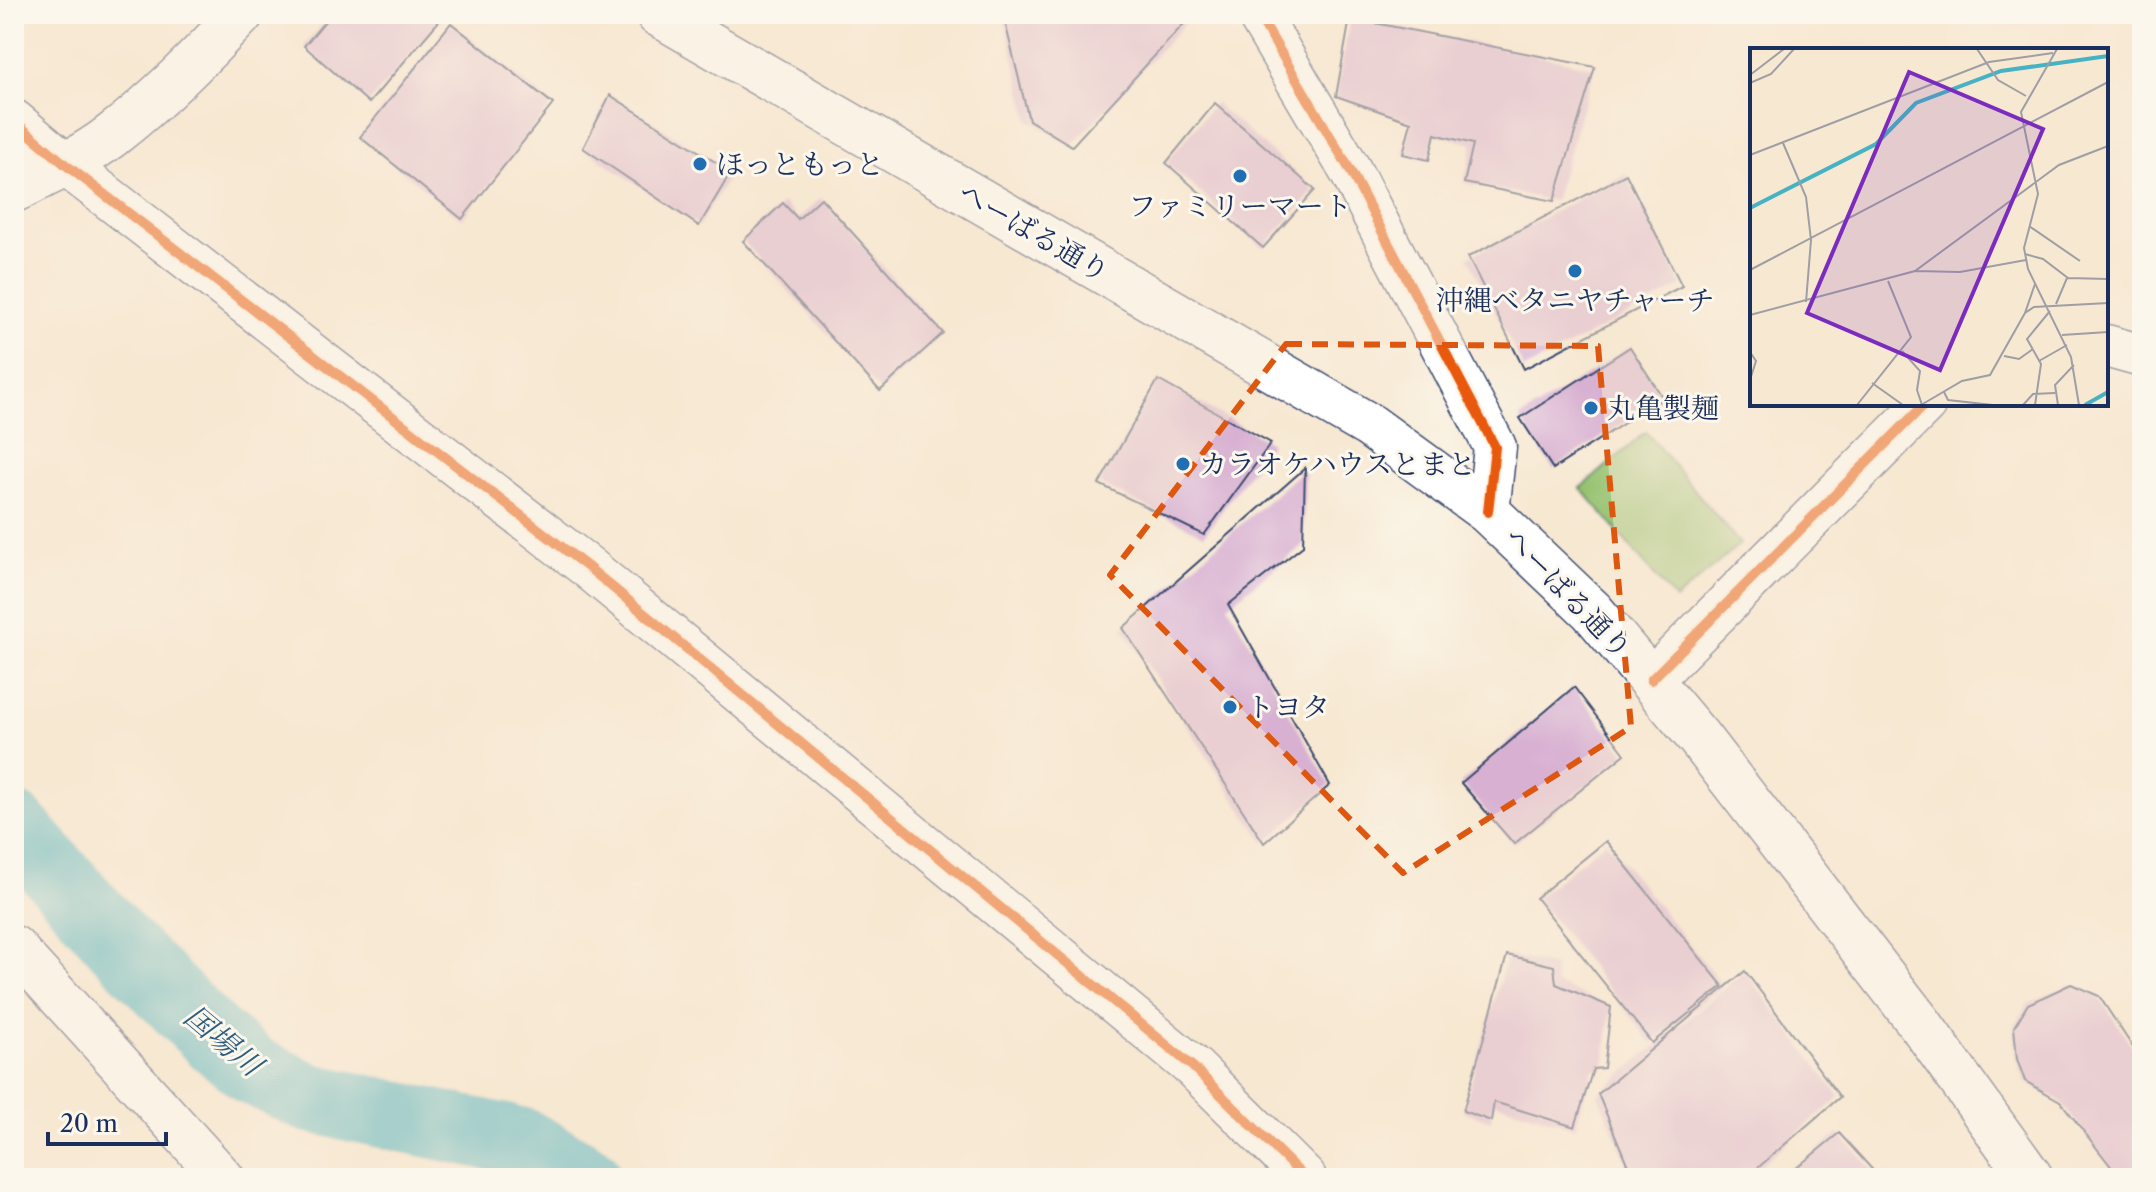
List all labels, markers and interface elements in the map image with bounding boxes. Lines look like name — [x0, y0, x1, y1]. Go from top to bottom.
inset map — [1750, 48, 2108, 406]
place label: ほっともっと — [716, 147, 884, 181]
marker: ほっともっと — [691, 155, 709, 173]
marker: ファミリーマート — [1231, 167, 1249, 185]
street label: へーばる通り — [953, 175, 1115, 289]
place label: ファミリーマート — [1128, 189, 1352, 223]
marker: 沖縄ベタニヤチャーチ — [1566, 262, 1584, 280]
place label: 沖縄ベタニヤチャーチ — [1435, 283, 1715, 317]
place label: 丸亀製麺 — [1607, 391, 1719, 425]
marker: 丸亀製麺 — [1582, 399, 1600, 417]
place label: カラオケハウスとまと — [1199, 447, 1476, 481]
marker: カラオケハウスとまと — [1174, 455, 1192, 473]
street label: へーばる通り — [1497, 521, 1639, 665]
place label: トヨタ — [1246, 690, 1330, 724]
marker: トヨタ — [1221, 698, 1239, 716]
water label: 国場川 — [177, 998, 272, 1086]
scale bar — [48, 1096, 166, 1146]
text: 20 m — [60, 1109, 118, 1138]

